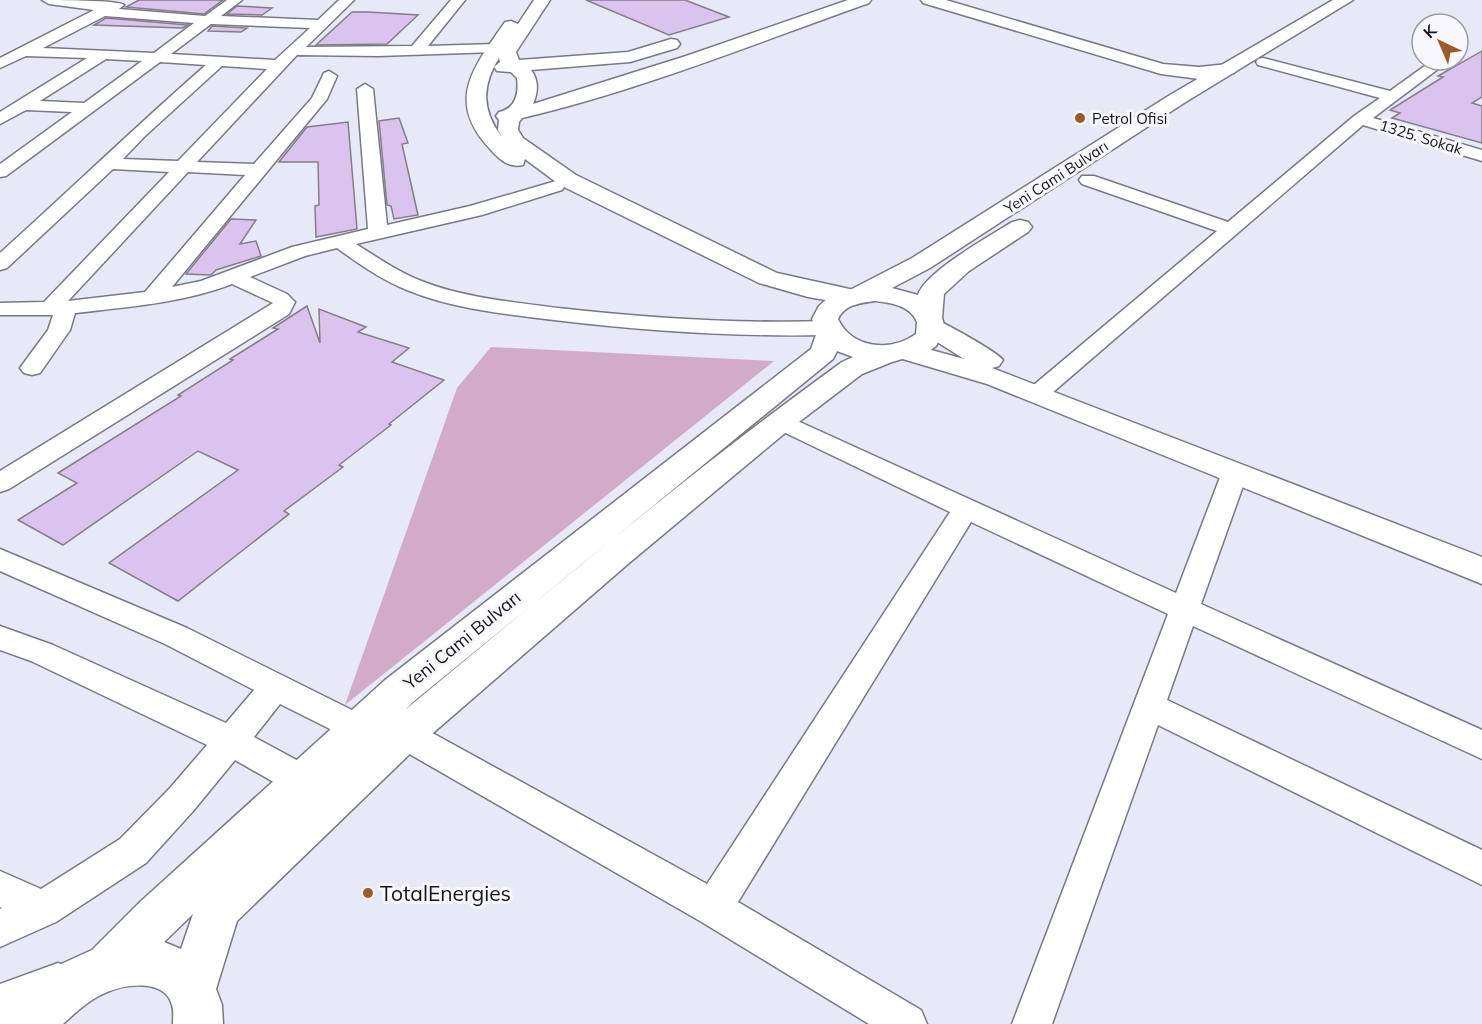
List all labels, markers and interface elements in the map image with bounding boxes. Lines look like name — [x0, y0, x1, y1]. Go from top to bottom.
north arrow — [1410, 12, 1470, 72]
text: K — [1419, 19, 1441, 42]
place label: Petrol Ofisi — [1092, 109, 1167, 128]
marker: Petrol Ofisi — [1073, 111, 1087, 125]
street label: 1325. Sokak — [1377, 115, 1465, 159]
street label: Yeni Cami Bulvarı — [1000, 136, 1112, 218]
street label: Yeni Cami Bulvarı — [398, 586, 525, 695]
place label: TotalEnergies — [380, 880, 511, 906]
marker: TotalEnergies — [361, 886, 375, 900]

